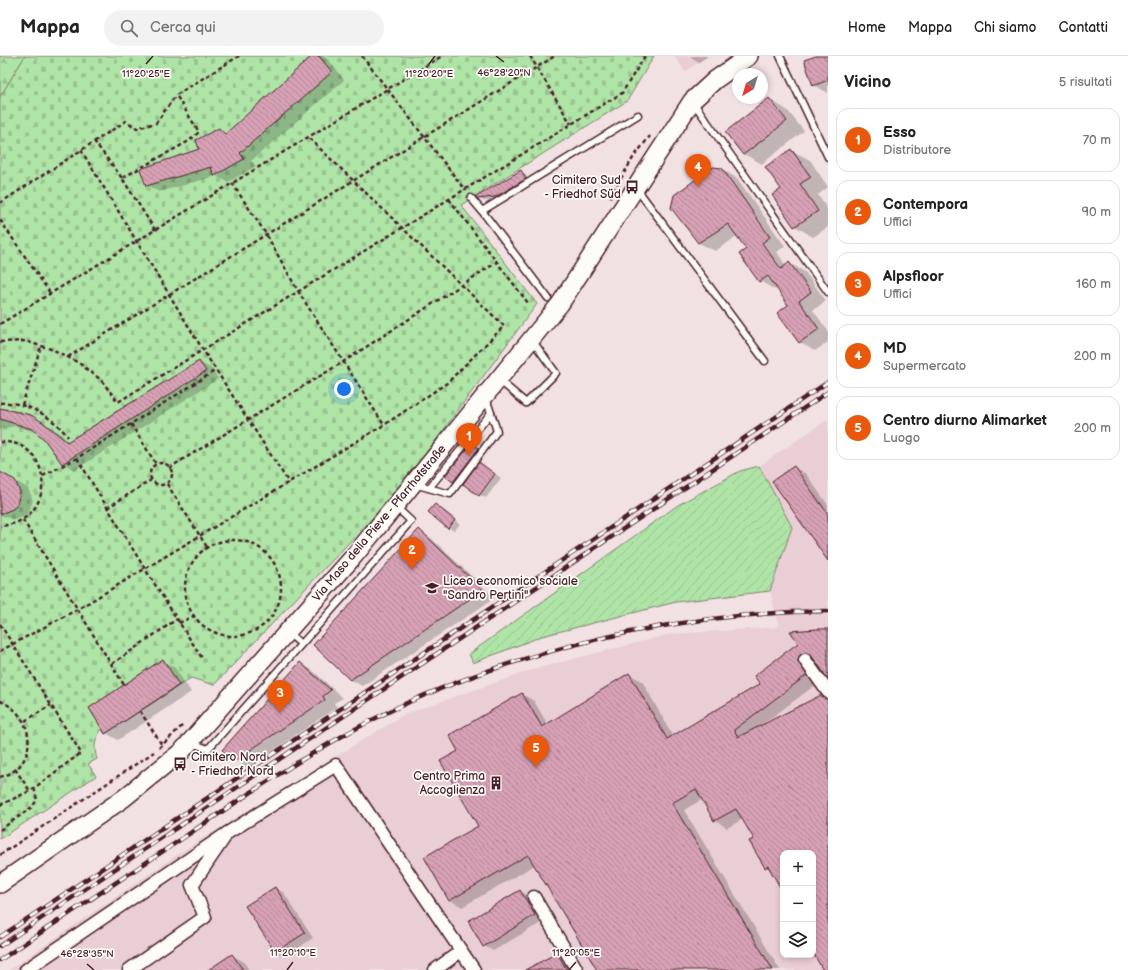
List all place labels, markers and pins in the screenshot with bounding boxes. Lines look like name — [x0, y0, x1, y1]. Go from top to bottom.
pin: 4 — [685, 154, 711, 187]
place label: Cimitero Sud - Friedhof Süd — [545, 173, 621, 202]
bus stop icon: Cimitero Sud - Friedhof Süd — [624, 179, 640, 195]
pin: 1 — [456, 423, 482, 456]
pin: 2 — [399, 537, 425, 570]
place label: Liceo economico sociale "Sandro Pertini" — [443, 574, 578, 603]
school or university icon: Liceo economico sociale "Sandro Pertini" — [424, 580, 440, 596]
pin: 3 — [267, 680, 293, 713]
pin: 5 — [523, 735, 549, 768]
place label: Cimitero Nord - Friedhof Nord — [191, 750, 274, 779]
bus stop icon: Cimitero Nord - Friedhof Nord — [172, 756, 188, 772]
place label: Centro Prima Accoglienza — [413, 769, 485, 798]
building icon: Centro Prima Accoglienza — [488, 775, 504, 791]

